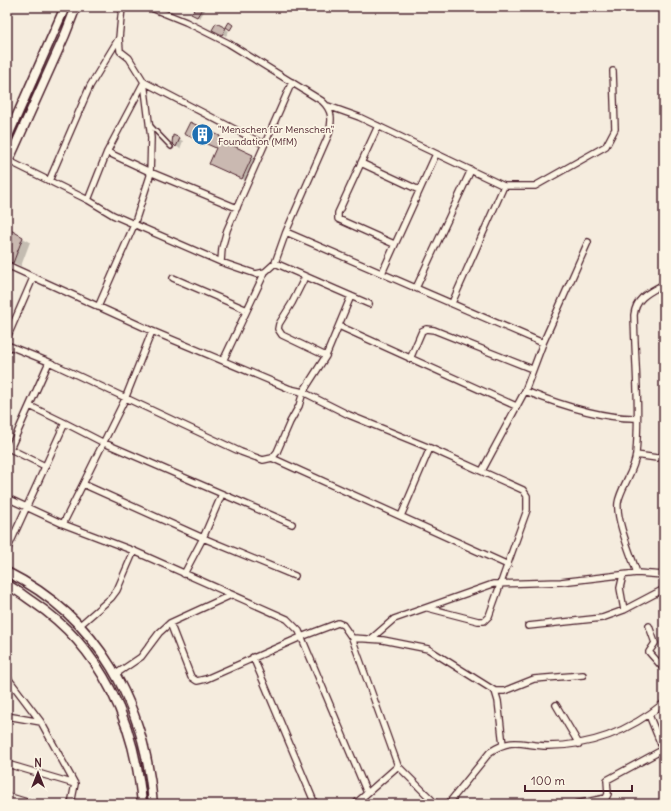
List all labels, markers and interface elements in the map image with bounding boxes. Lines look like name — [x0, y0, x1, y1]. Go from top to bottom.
building icon: "Menschen für Menschen" Foundation (MfM) — [189, 122, 215, 148]
place label: "Menschen für Menschen" Foundation (MfM) — [218, 123, 334, 148]
north arrow — [18, 753, 58, 793]
text: N — [34, 756, 42, 770]
scale bar — [525, 767, 632, 793]
text: 100 m — [531, 773, 565, 788]

